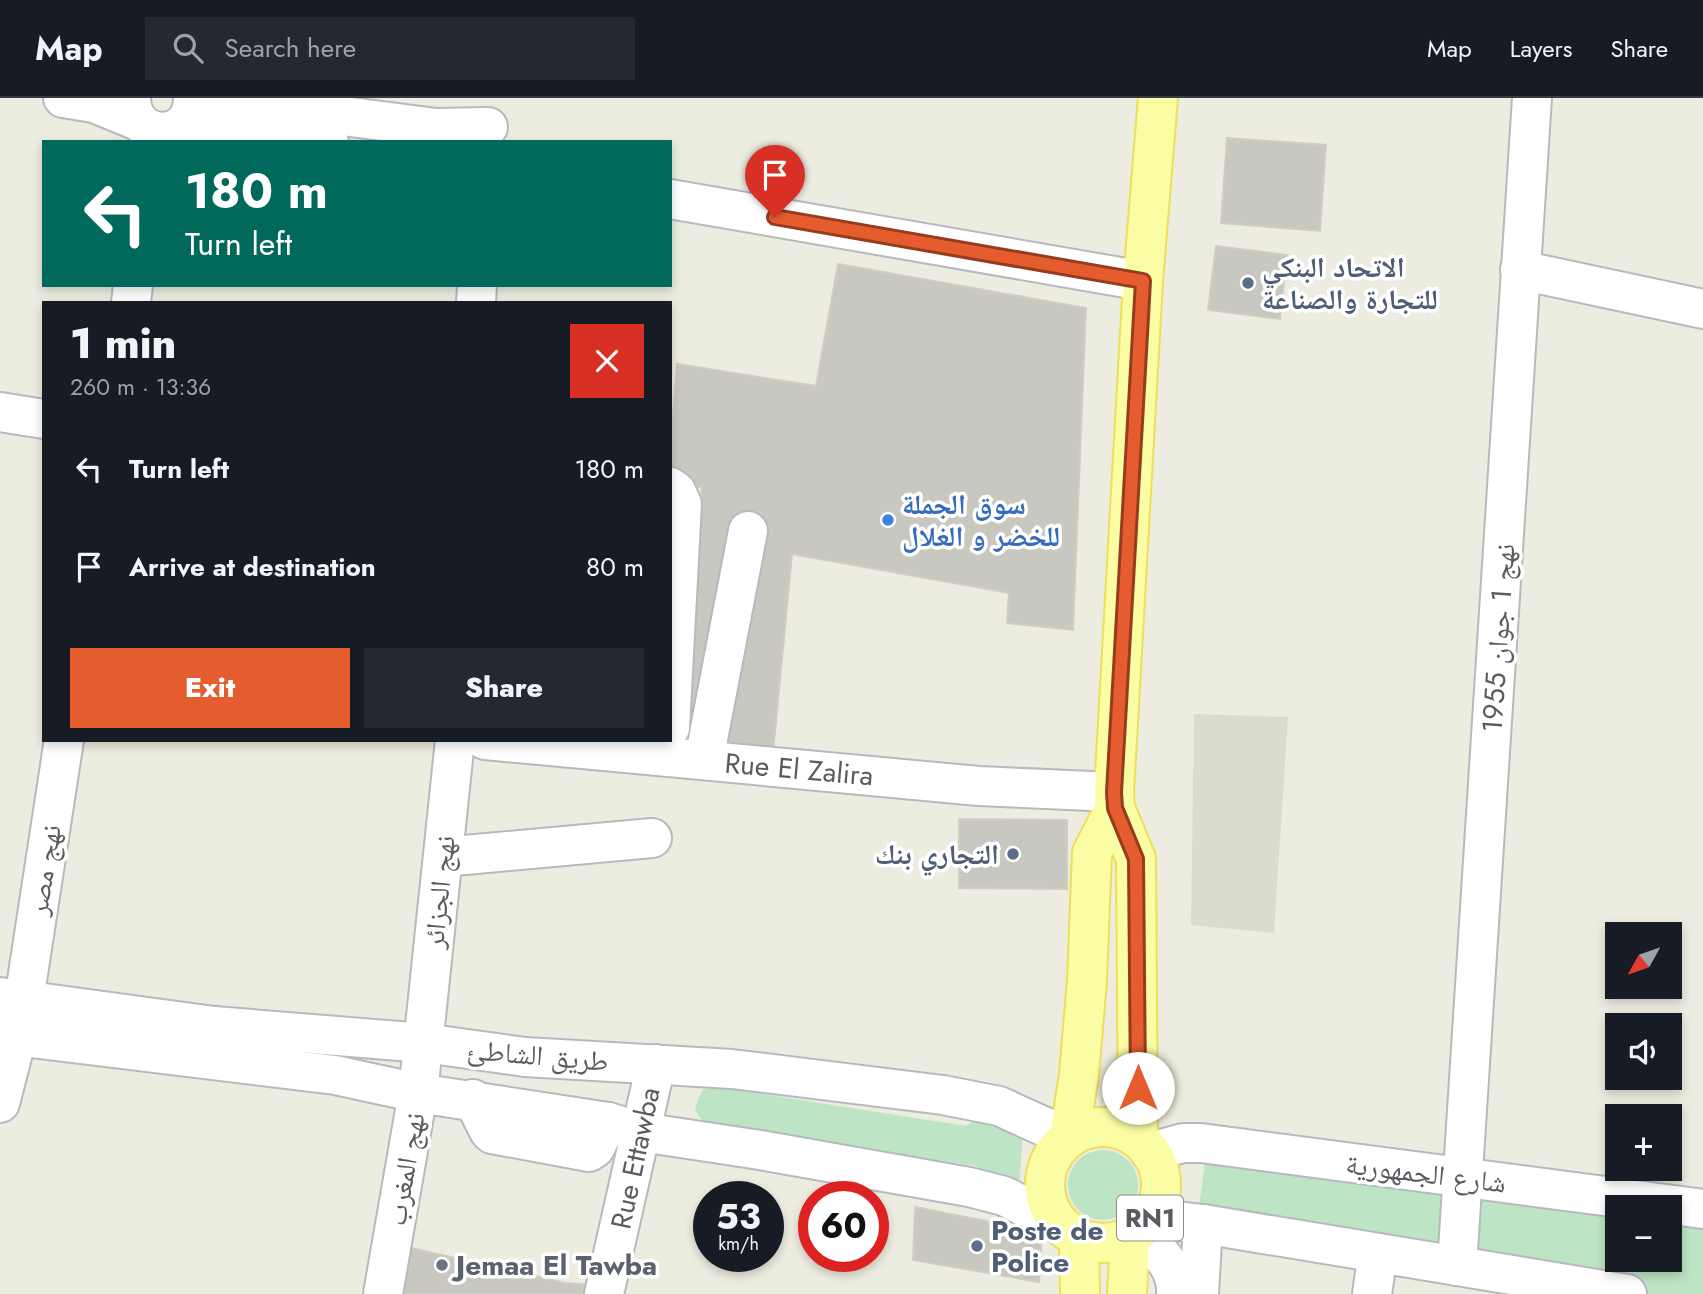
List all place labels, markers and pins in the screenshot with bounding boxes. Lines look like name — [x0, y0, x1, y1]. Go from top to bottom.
pin — [745, 145, 805, 217]
place label: الاتحاد البنكي للتجارة والصناعة — [1262, 247, 1438, 320]
marker: الاتحاد البنكي للتجارة والصناعة — [1240, 275, 1256, 291]
place label: سوق الجملة للخضر و الغلال — [902, 484, 1060, 557]
marker: سوق الجملة للخضر و الغلال — [880, 512, 896, 528]
place label: التجاري بنك — [875, 834, 999, 877]
marker: التجاري بنك — [1005, 846, 1021, 862]
place label: Poste de Police — [991, 1210, 1104, 1283]
marker: Poste de Police — [969, 1238, 985, 1254]
place label: Jemaa El Tawba — [451, 1245, 657, 1286]
marker: Jemaa El Tawba — [434, 1257, 450, 1273]

